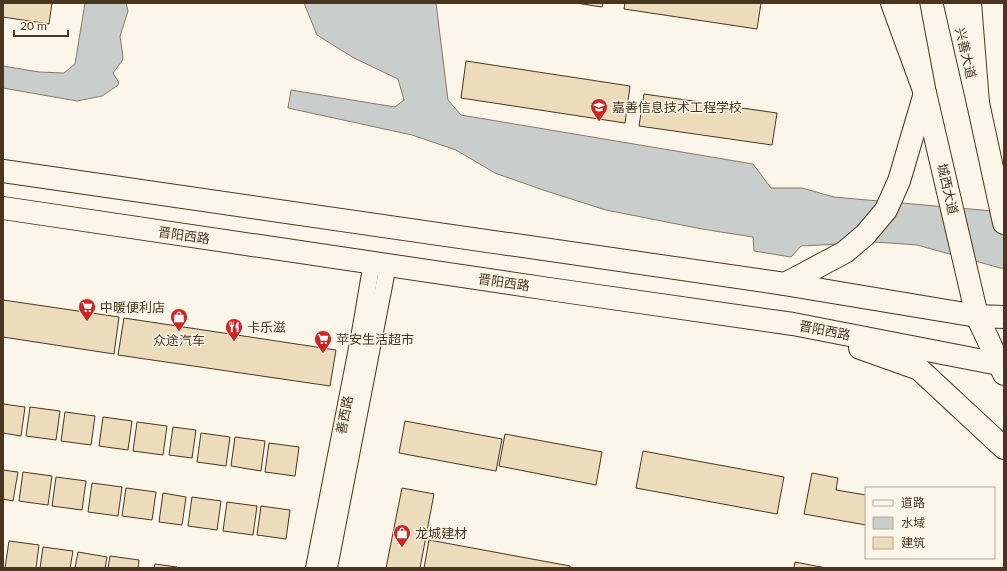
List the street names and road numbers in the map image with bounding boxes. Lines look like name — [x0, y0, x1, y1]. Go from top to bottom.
street label: 兴善大道 — [952, 26, 980, 80]
street label: 城西大道 — [934, 162, 962, 216]
street label: 晋阳西路 — [157, 223, 211, 247]
street label: 晋阳西路 — [477, 270, 531, 294]
street label: 晋阳西路 — [798, 317, 852, 343]
street label: 善西路 — [332, 394, 356, 436]

